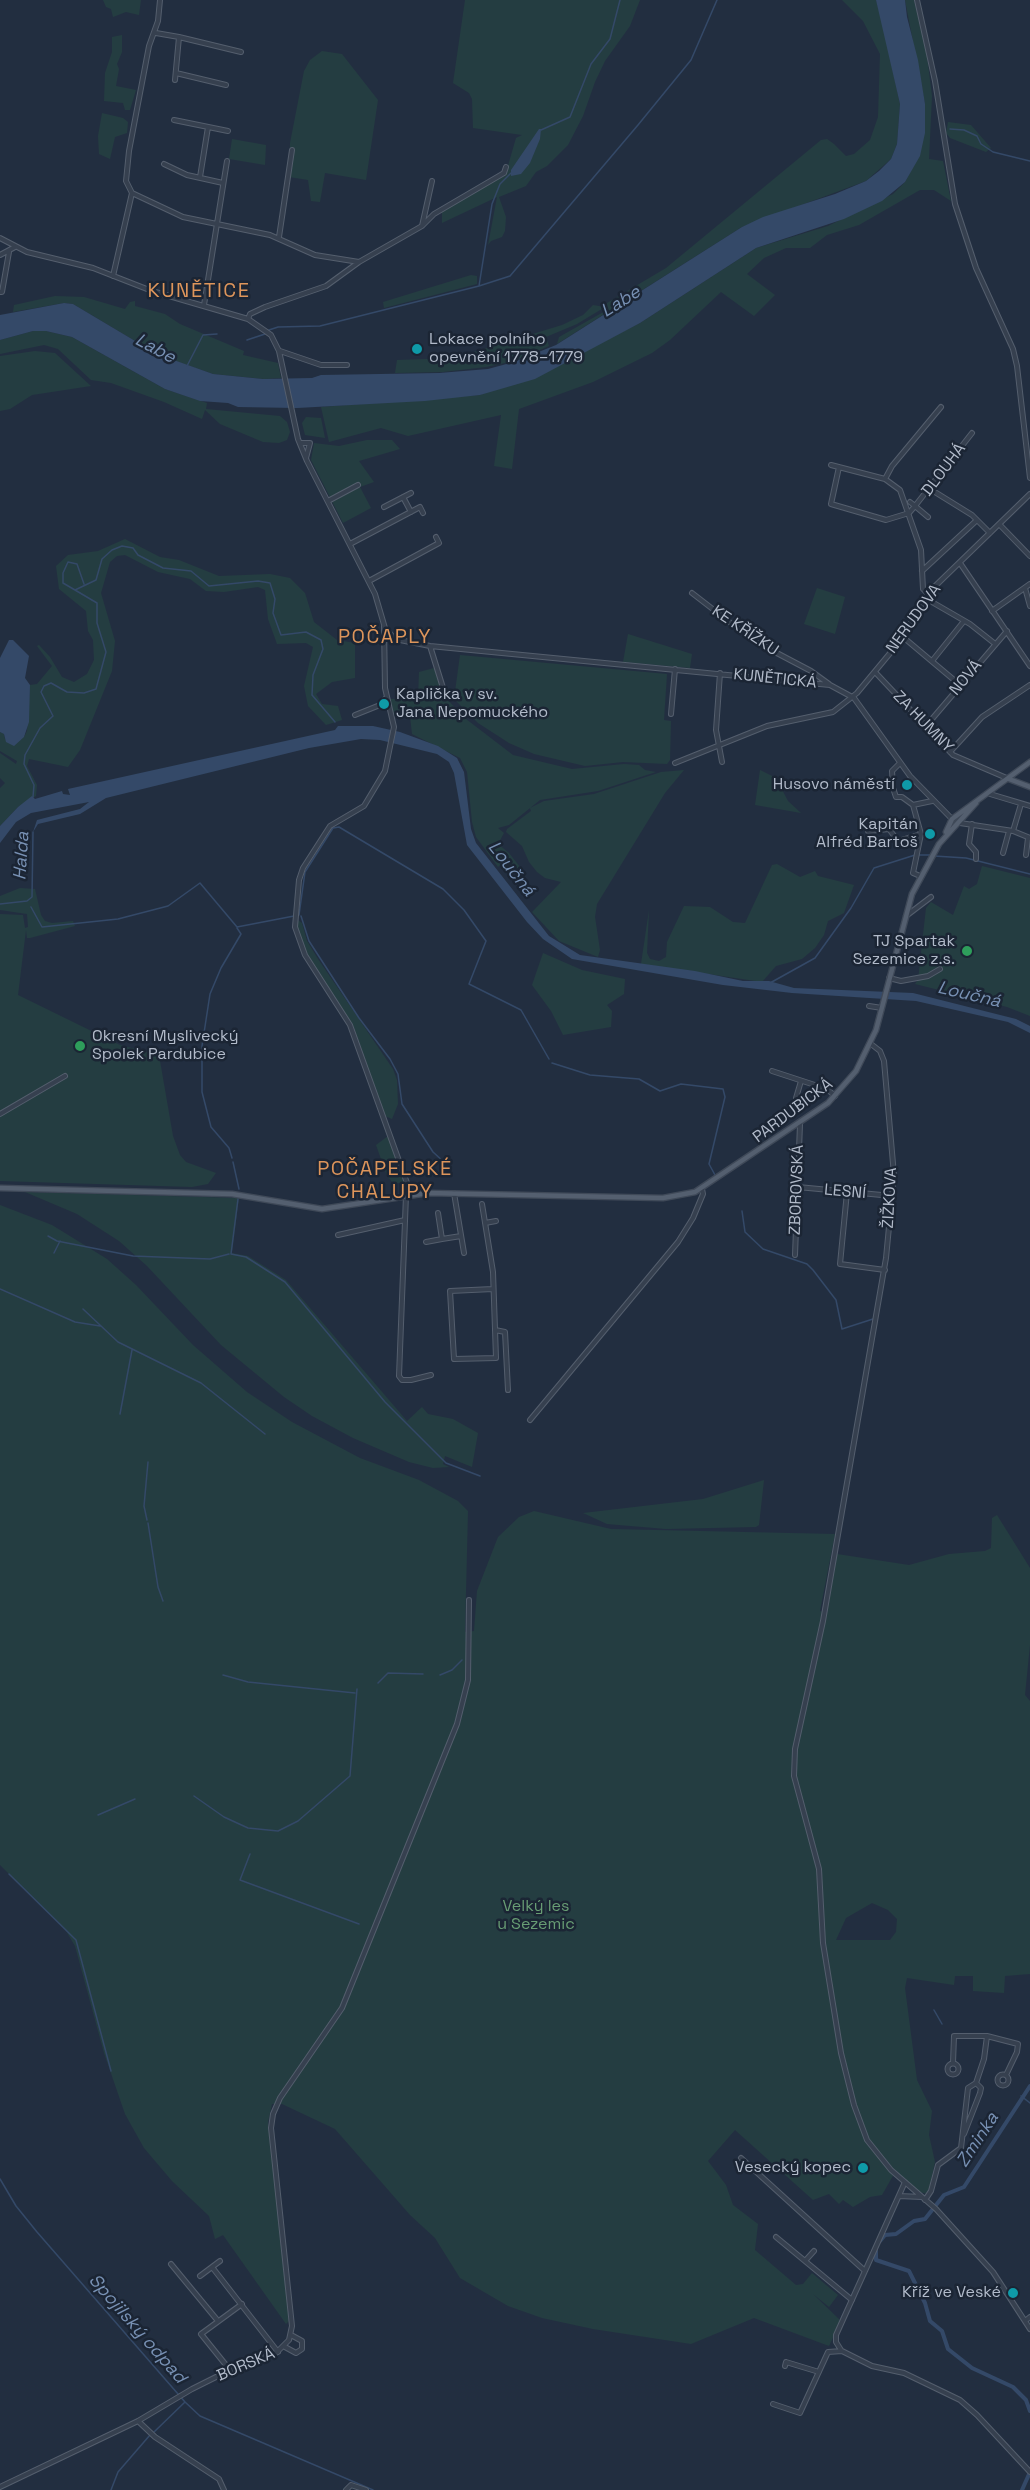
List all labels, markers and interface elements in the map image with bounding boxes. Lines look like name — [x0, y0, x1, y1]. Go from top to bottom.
district label: KUNĚTICE — [148, 280, 250, 304]
water label: Labe — [597, 282, 645, 322]
water label: Labe — [131, 330, 179, 368]
place label: Lokace polního opevnění 1778–1779 — [429, 330, 583, 368]
marker: Lokace polního opevnění 1778–1779 — [410, 342, 424, 356]
street label: DLOUHÁ — [918, 440, 970, 500]
street label: NERUDOVA — [883, 581, 945, 657]
street label: KE KŘÍŽKU — [708, 602, 782, 660]
district label: POČAPLY — [338, 626, 432, 650]
street label: NOVÁ — [946, 656, 986, 700]
street label: KUNĚTICKÁ — [732, 665, 818, 693]
place label: Kaplička v sv. Jana Nepomuckého — [396, 685, 548, 723]
street label: ZA HUMNY — [889, 687, 957, 757]
marker: Kaplička v sv. Jana Nepomuckého — [377, 697, 391, 711]
place label: Husovo náměstí — [773, 775, 895, 795]
marker: Husovo náměstí — [900, 778, 914, 792]
place label: Kapitán Alfréd Bartoš — [816, 815, 918, 853]
marker: Kapitán Alfréd Bartoš — [923, 827, 937, 841]
water label: Halda — [10, 831, 34, 881]
water label: Loučná — [483, 837, 539, 901]
place label: TJ Spartak Sezemice z.s. — [853, 932, 955, 970]
marker: TJ Spartak Sezemice z.s. — [960, 944, 974, 958]
water label: Loučná — [935, 977, 1003, 1013]
place label: Okresní Myslivecký Spolek Pardubice — [92, 1027, 238, 1065]
marker: Okresní Myslivecký Spolek Pardubice — [73, 1039, 87, 1053]
street label: PARDUBICKÁ — [749, 1075, 837, 1147]
street label: ZBOROVSKÁ — [786, 1144, 808, 1236]
district label: POČAPELSKÉ CHALUPY — [317, 1158, 453, 1205]
street label: ŽIŽKOVA — [879, 1167, 901, 1229]
street label: LESNÍ — [823, 1181, 867, 1203]
park label: Velký les u Sezemic — [497, 1897, 575, 1935]
water label: Zminka — [952, 2108, 1004, 2172]
place label: Vesecký kopec — [735, 2158, 851, 2178]
marker: Vesecký kopec — [856, 2161, 870, 2175]
water label: Spojilský odpad — [84, 2270, 190, 2388]
place label: Kříž ve Veské — [902, 2283, 1001, 2303]
marker: Kříž ve Veské — [1006, 2286, 1020, 2300]
street label: BORSKÁ — [214, 2344, 278, 2386]

